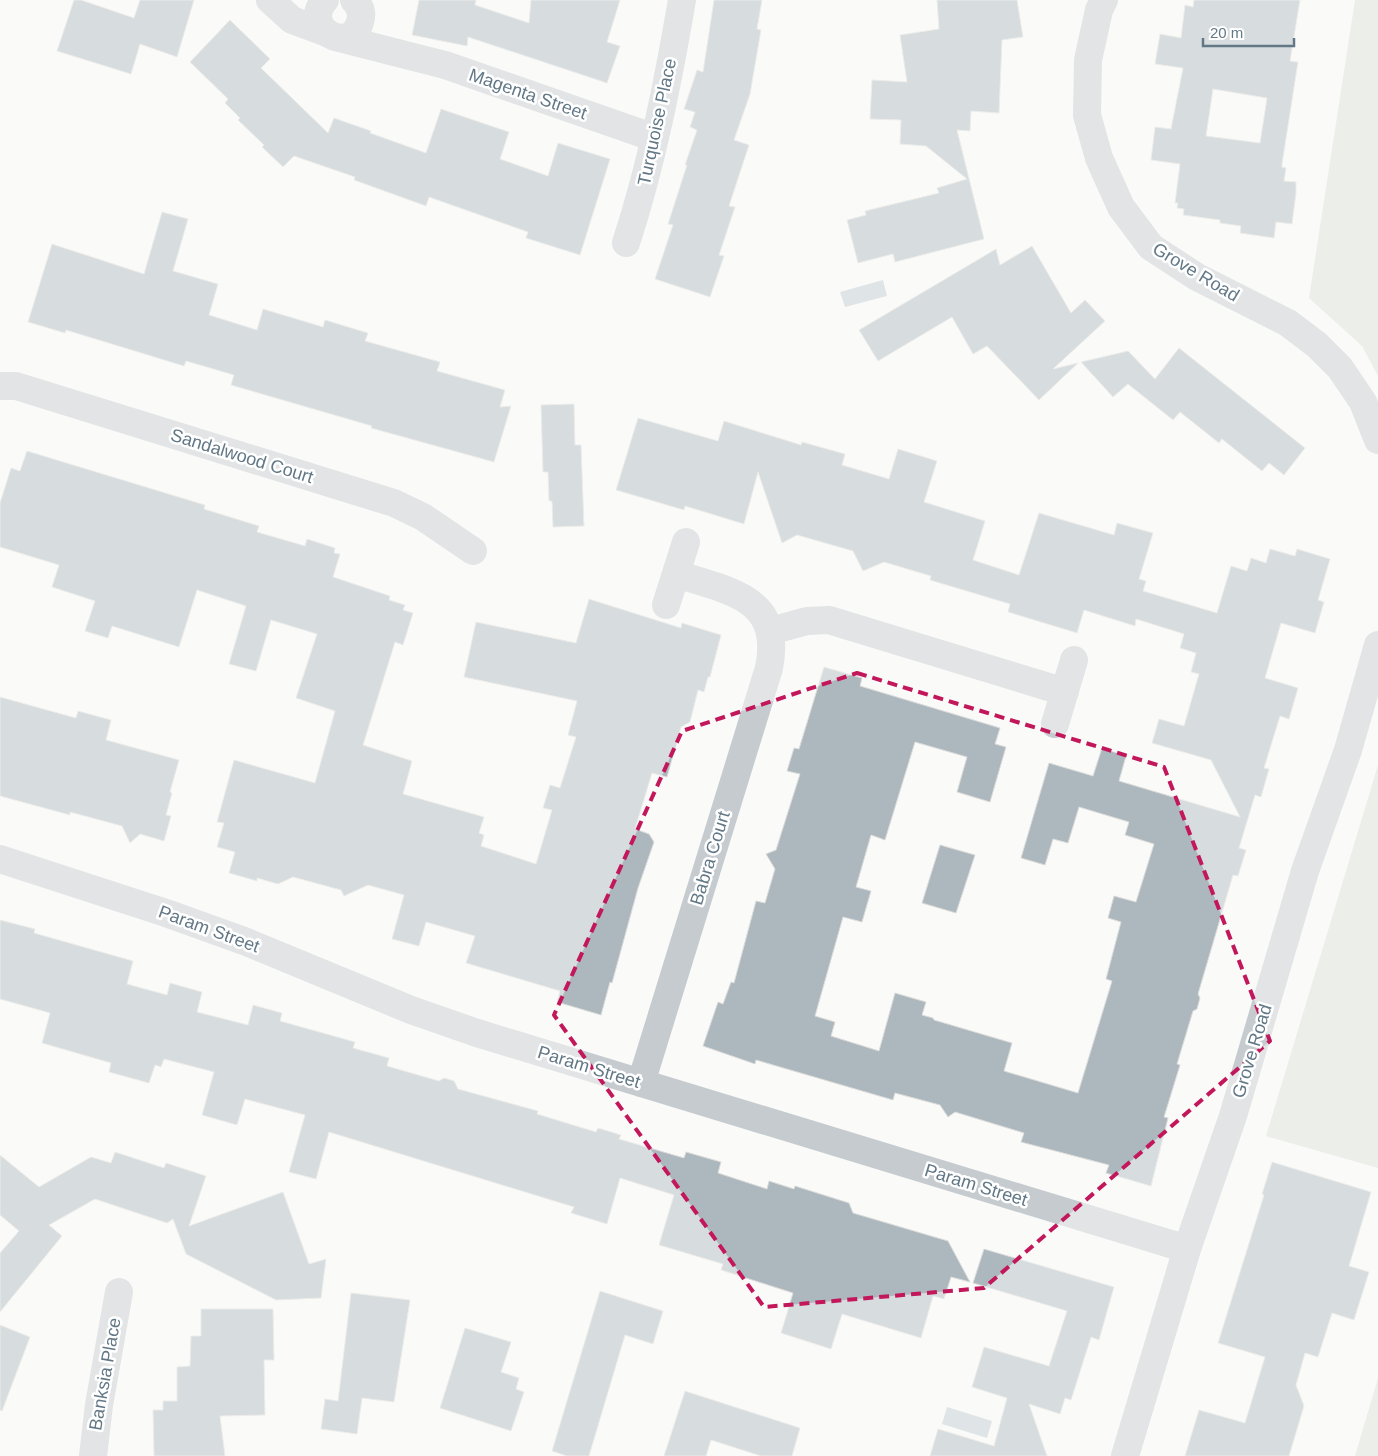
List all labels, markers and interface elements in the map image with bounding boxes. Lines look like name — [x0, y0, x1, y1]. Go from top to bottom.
scale bar — [1203, 15, 1294, 47]
text: 20 m — [1210, 24, 1243, 41]
street label: Turquoise Place — [634, 57, 680, 187]
street label: Magenta Street — [467, 65, 589, 123]
street label: Grove Road — [1149, 238, 1243, 306]
street label: Sandalwood Court — [168, 425, 316, 487]
street label: Babra Court — [686, 809, 734, 907]
street label: Param Street — [156, 901, 262, 957]
street label: Grove Road — [1228, 1002, 1276, 1100]
street label: Param Street — [535, 1042, 643, 1092]
street label: Param Street — [922, 1160, 1030, 1210]
street label: Banksia Place — [85, 1316, 125, 1432]

